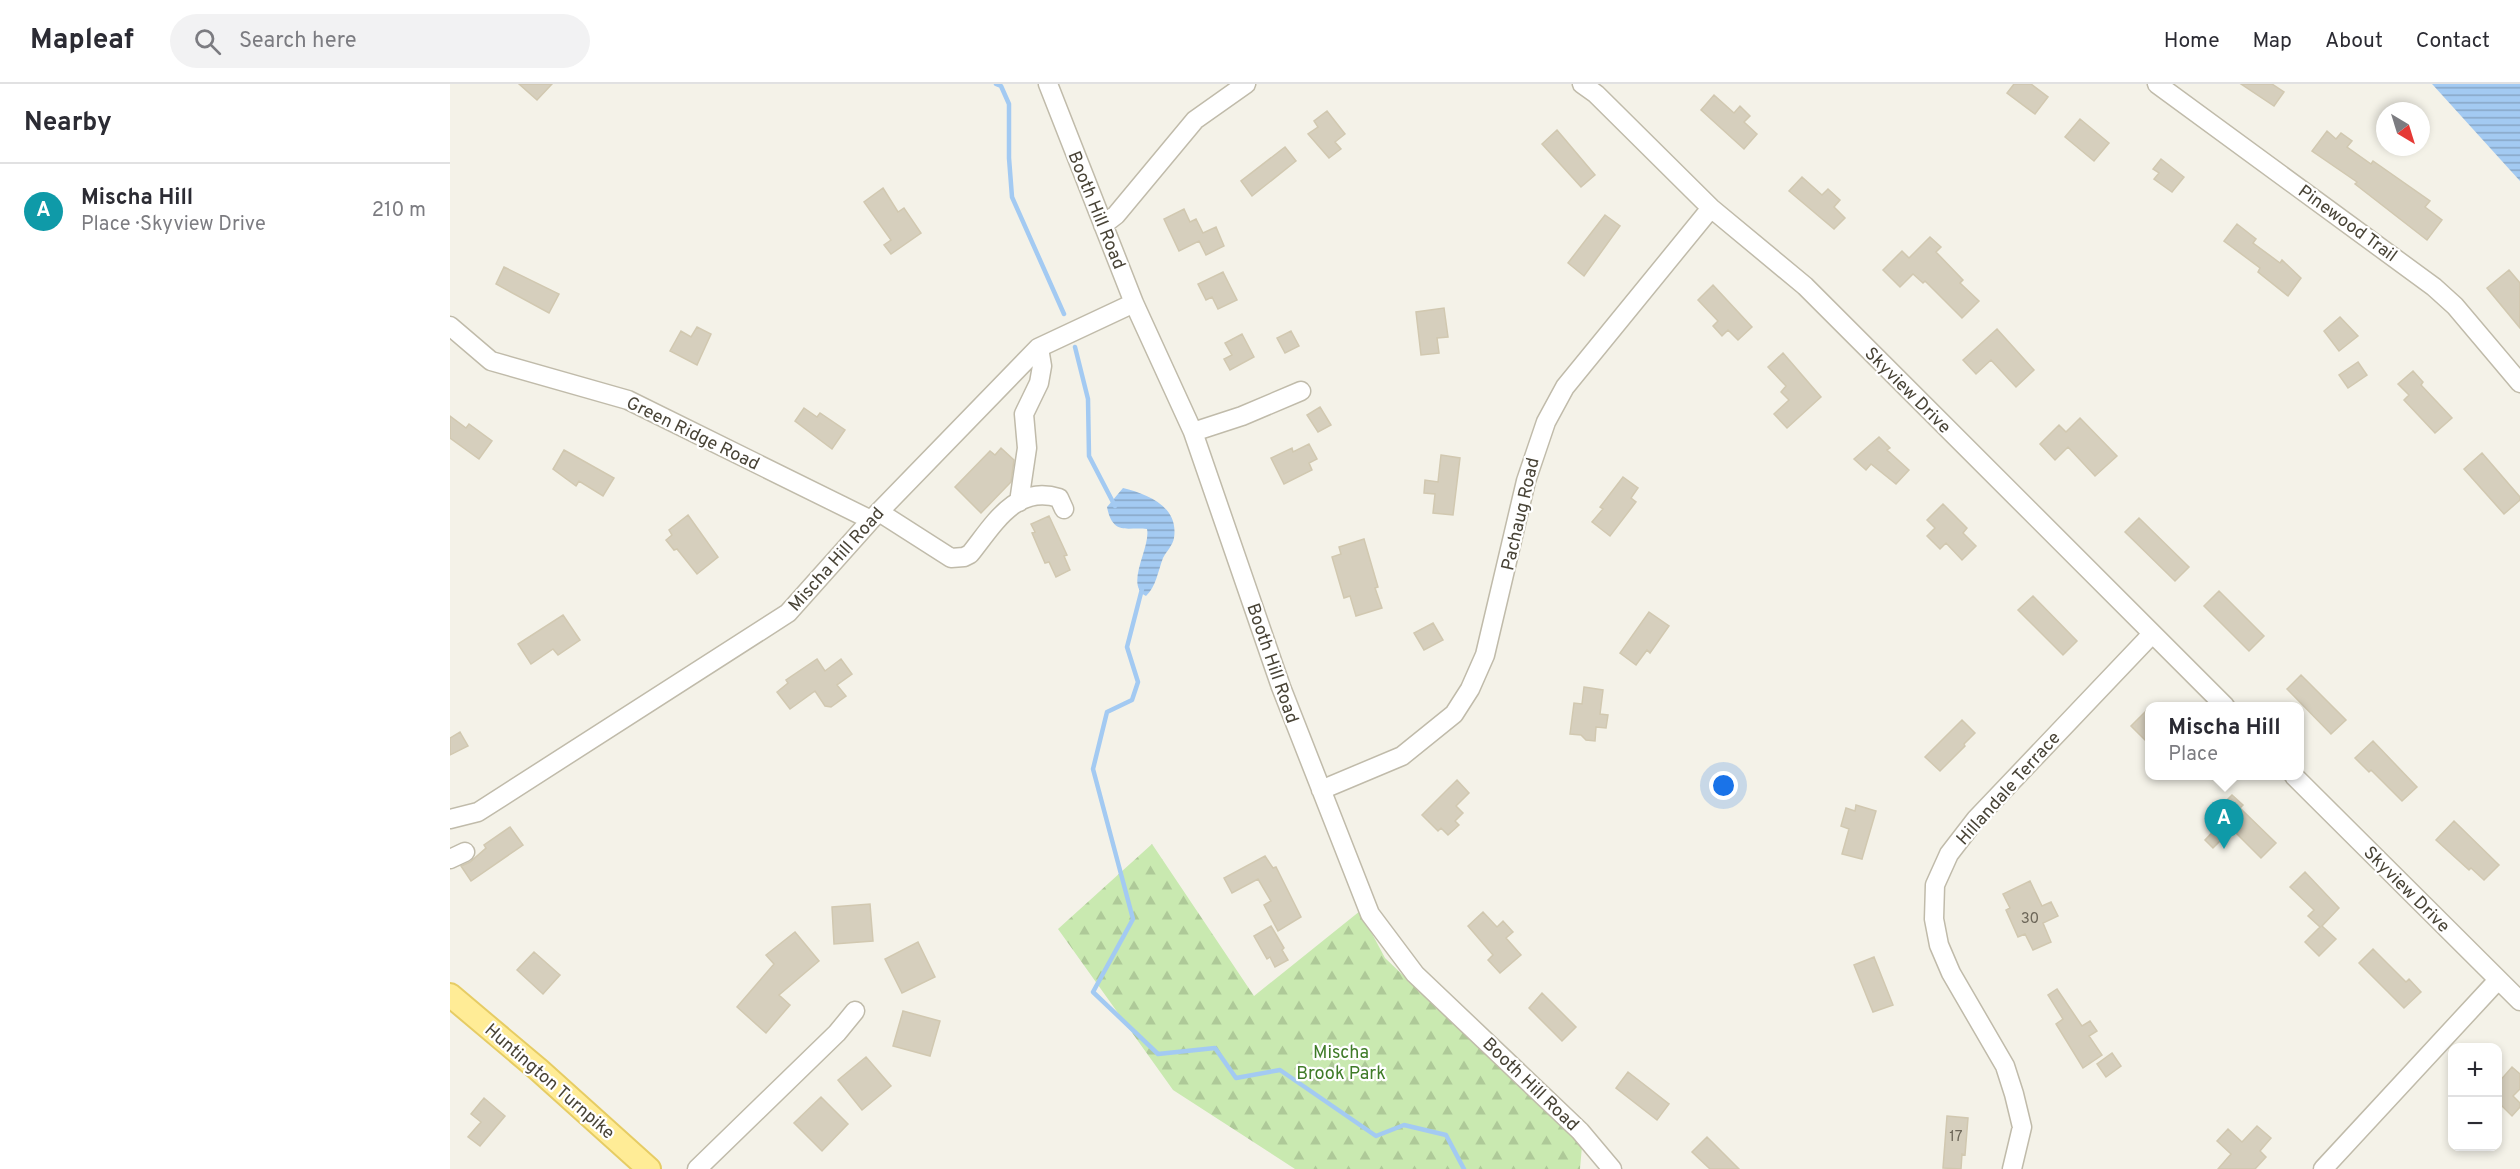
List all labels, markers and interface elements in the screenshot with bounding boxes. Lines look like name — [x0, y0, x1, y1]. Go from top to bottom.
search box — [170, 14, 590, 68]
text: Mapleaf — [30, 23, 134, 59]
icon: search — [191, 25, 224, 58]
text: Search here — [239, 28, 357, 55]
text: Home — [2164, 28, 2220, 55]
text: Map — [2253, 28, 2292, 55]
text: About — [2325, 28, 2383, 55]
text: Contact — [2416, 28, 2490, 55]
north arrow — [2376, 102, 2430, 156]
text: Nearby — [24, 107, 112, 140]
street label: Booth Hill Road — [1061, 148, 1130, 273]
street label: Pinewood Trail — [2293, 180, 2401, 268]
text: Mischa Hill — [81, 185, 193, 212]
text: A — [36, 198, 51, 224]
text: 210 m — [372, 198, 426, 224]
text: Place · Skyview Drive — [81, 212, 266, 238]
street label: Skyview Drive — [1859, 343, 1955, 439]
street label: Green Ridge Road — [622, 392, 763, 477]
street label: Pachaug Road — [1497, 455, 1546, 573]
street label: Mischa Hill Road — [784, 503, 890, 617]
street label: Booth Hill Road — [1240, 600, 1303, 727]
popup — [2145, 702, 2304, 780]
text: Mischa Hill — [2168, 715, 2281, 742]
street label: Hillandale Terrace — [1952, 727, 2066, 851]
text: Place — [2168, 742, 2218, 768]
your location — [1709, 771, 1738, 800]
pin: A — [2204, 800, 2244, 849]
street label: Skyview Drive — [2358, 842, 2454, 938]
house number: 30 — [2021, 910, 2039, 929]
street label: Huntington Turnpike — [479, 1019, 619, 1145]
street label: Booth Hill Road — [1477, 1033, 1583, 1137]
park label: Mischa Brook Park — [1296, 1042, 1386, 1086]
map controls — [2448, 1043, 2502, 1151]
button: + — [2448, 1043, 2502, 1097]
button: − — [2448, 1097, 2502, 1151]
house number: 17 — [1949, 1128, 1963, 1147]

